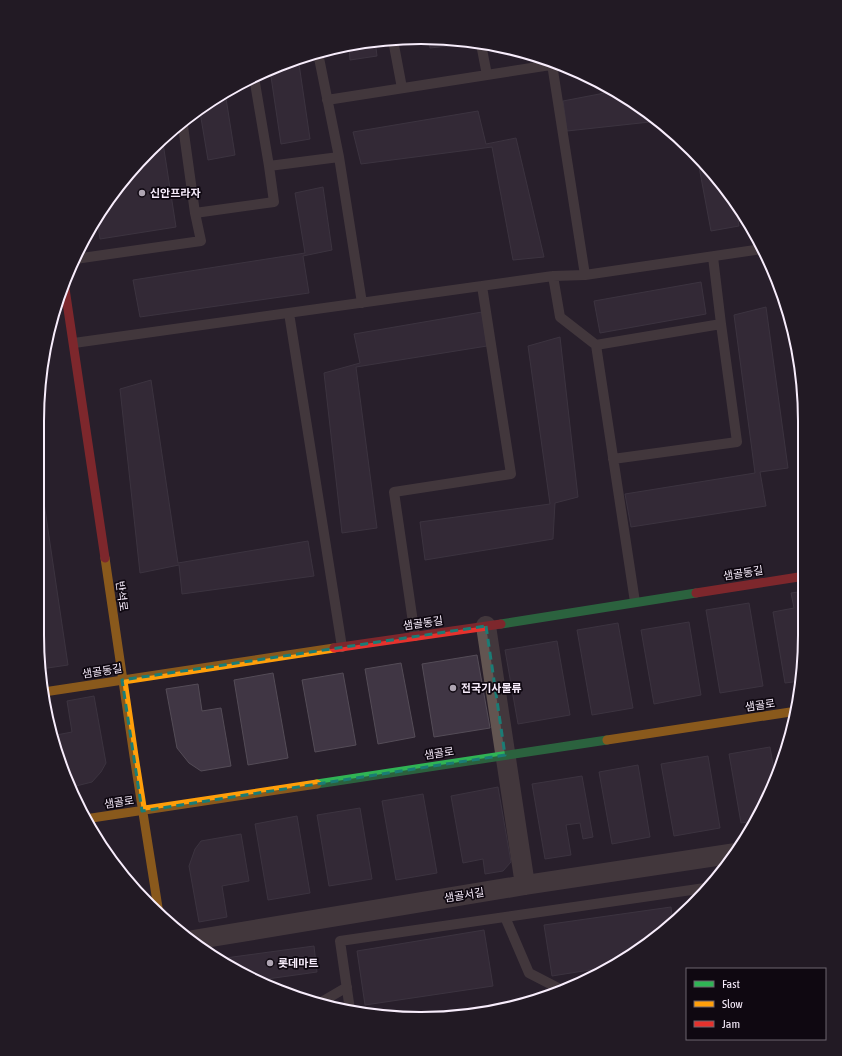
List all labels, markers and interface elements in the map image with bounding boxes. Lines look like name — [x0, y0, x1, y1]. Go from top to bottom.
place label: 신안프라자 — [150, 187, 201, 199]
marker: 신안프라자 — [137, 188, 147, 198]
street label: 샘골동길 — [722, 564, 764, 582]
street label: 반석로 — [114, 580, 130, 612]
street label: 샘골동길 — [402, 614, 444, 632]
street label: 샘골동길 — [81, 662, 123, 680]
place label: 전국기사물류 — [461, 682, 522, 694]
marker: 전국기사물류 — [448, 683, 458, 693]
street label: 샘골로 — [744, 697, 776, 713]
street label: 샘골로 — [423, 745, 455, 761]
street label: 샘골로 — [103, 794, 135, 810]
street label: 샘골서길 — [443, 886, 485, 904]
place label: 롯데마트 — [278, 957, 318, 969]
marker: 롯데마트 — [265, 958, 275, 968]
legend — [686, 968, 826, 1040]
text: Fast — [722, 977, 740, 991]
text: Slow — [722, 997, 743, 1011]
text: Jam — [722, 1017, 740, 1031]

